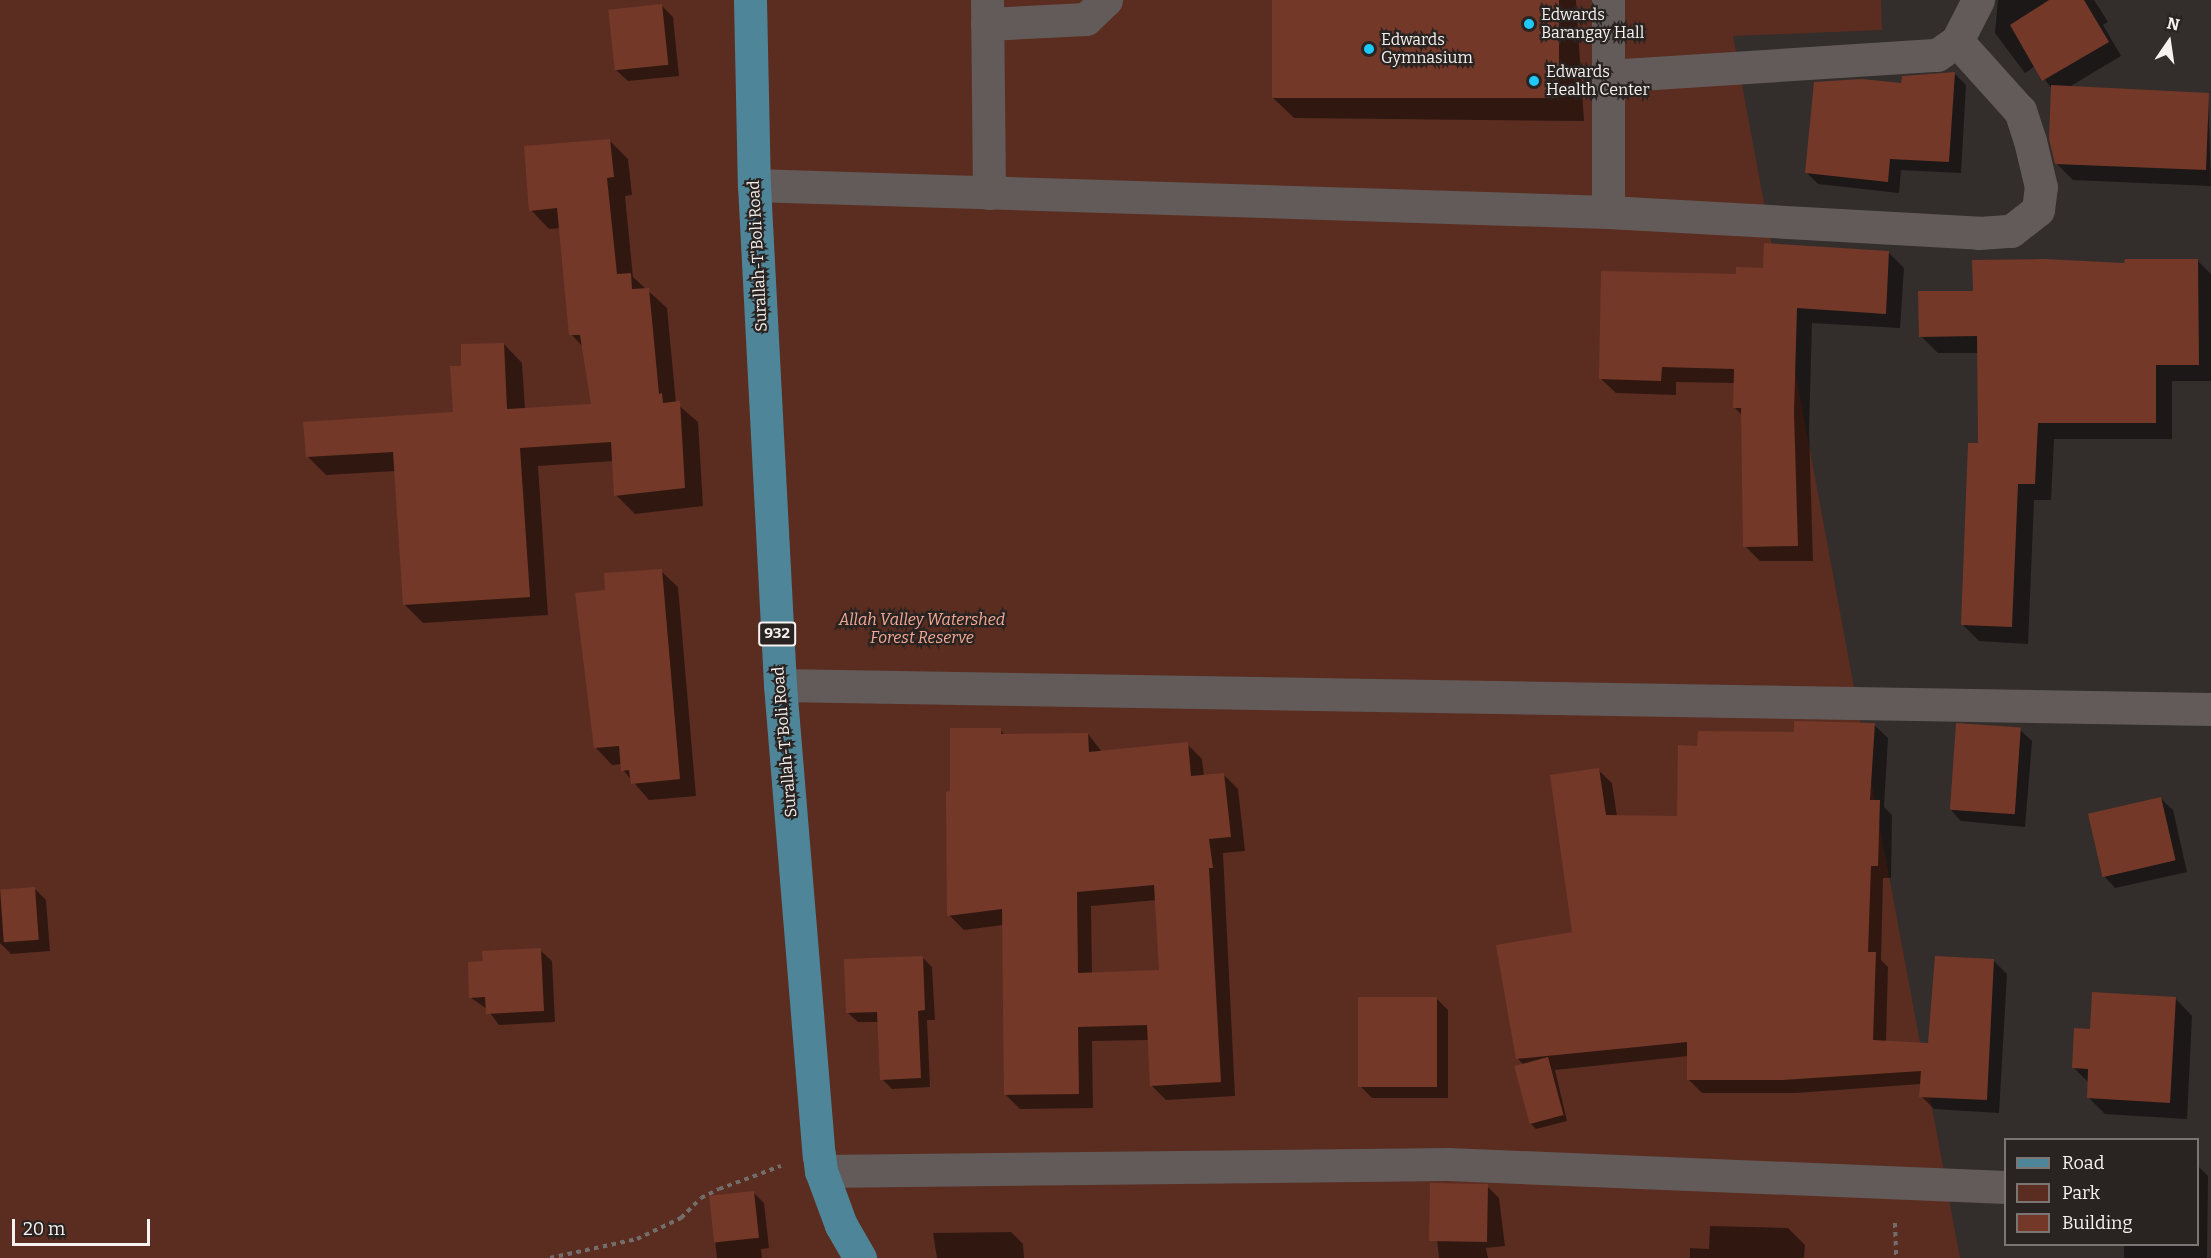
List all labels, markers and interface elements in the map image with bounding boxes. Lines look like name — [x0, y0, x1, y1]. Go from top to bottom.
place label: Edwards Barangay Hall — [1541, 5, 1644, 43]
north arrow — [2139, 12, 2199, 72]
text: N — [2165, 13, 2181, 35]
marker: Edwards Barangay Hall — [1522, 17, 1536, 31]
place label: Edwards Gymnasium — [1381, 30, 1473, 68]
marker: Edwards Gymnasium — [1362, 42, 1376, 56]
place label: Edwards Health Center — [1546, 62, 1650, 100]
marker: Edwards Health Center — [1527, 74, 1541, 88]
street label: Surallah-T'Boli Road — [744, 180, 772, 332]
park label: Allah Valley Watershed Forest Reserve — [839, 610, 1005, 648]
road number: 932 — [758, 622, 796, 646]
street label: Surallah-T'Boli Road — [769, 666, 801, 818]
legend — [2004, 1138, 2199, 1246]
text: Road — [2062, 1152, 2104, 1174]
text: Park — [2062, 1182, 2100, 1204]
scale bar — [15, 1207, 153, 1245]
text: Building — [2062, 1212, 2133, 1234]
text: 20 m — [23, 1218, 65, 1240]

